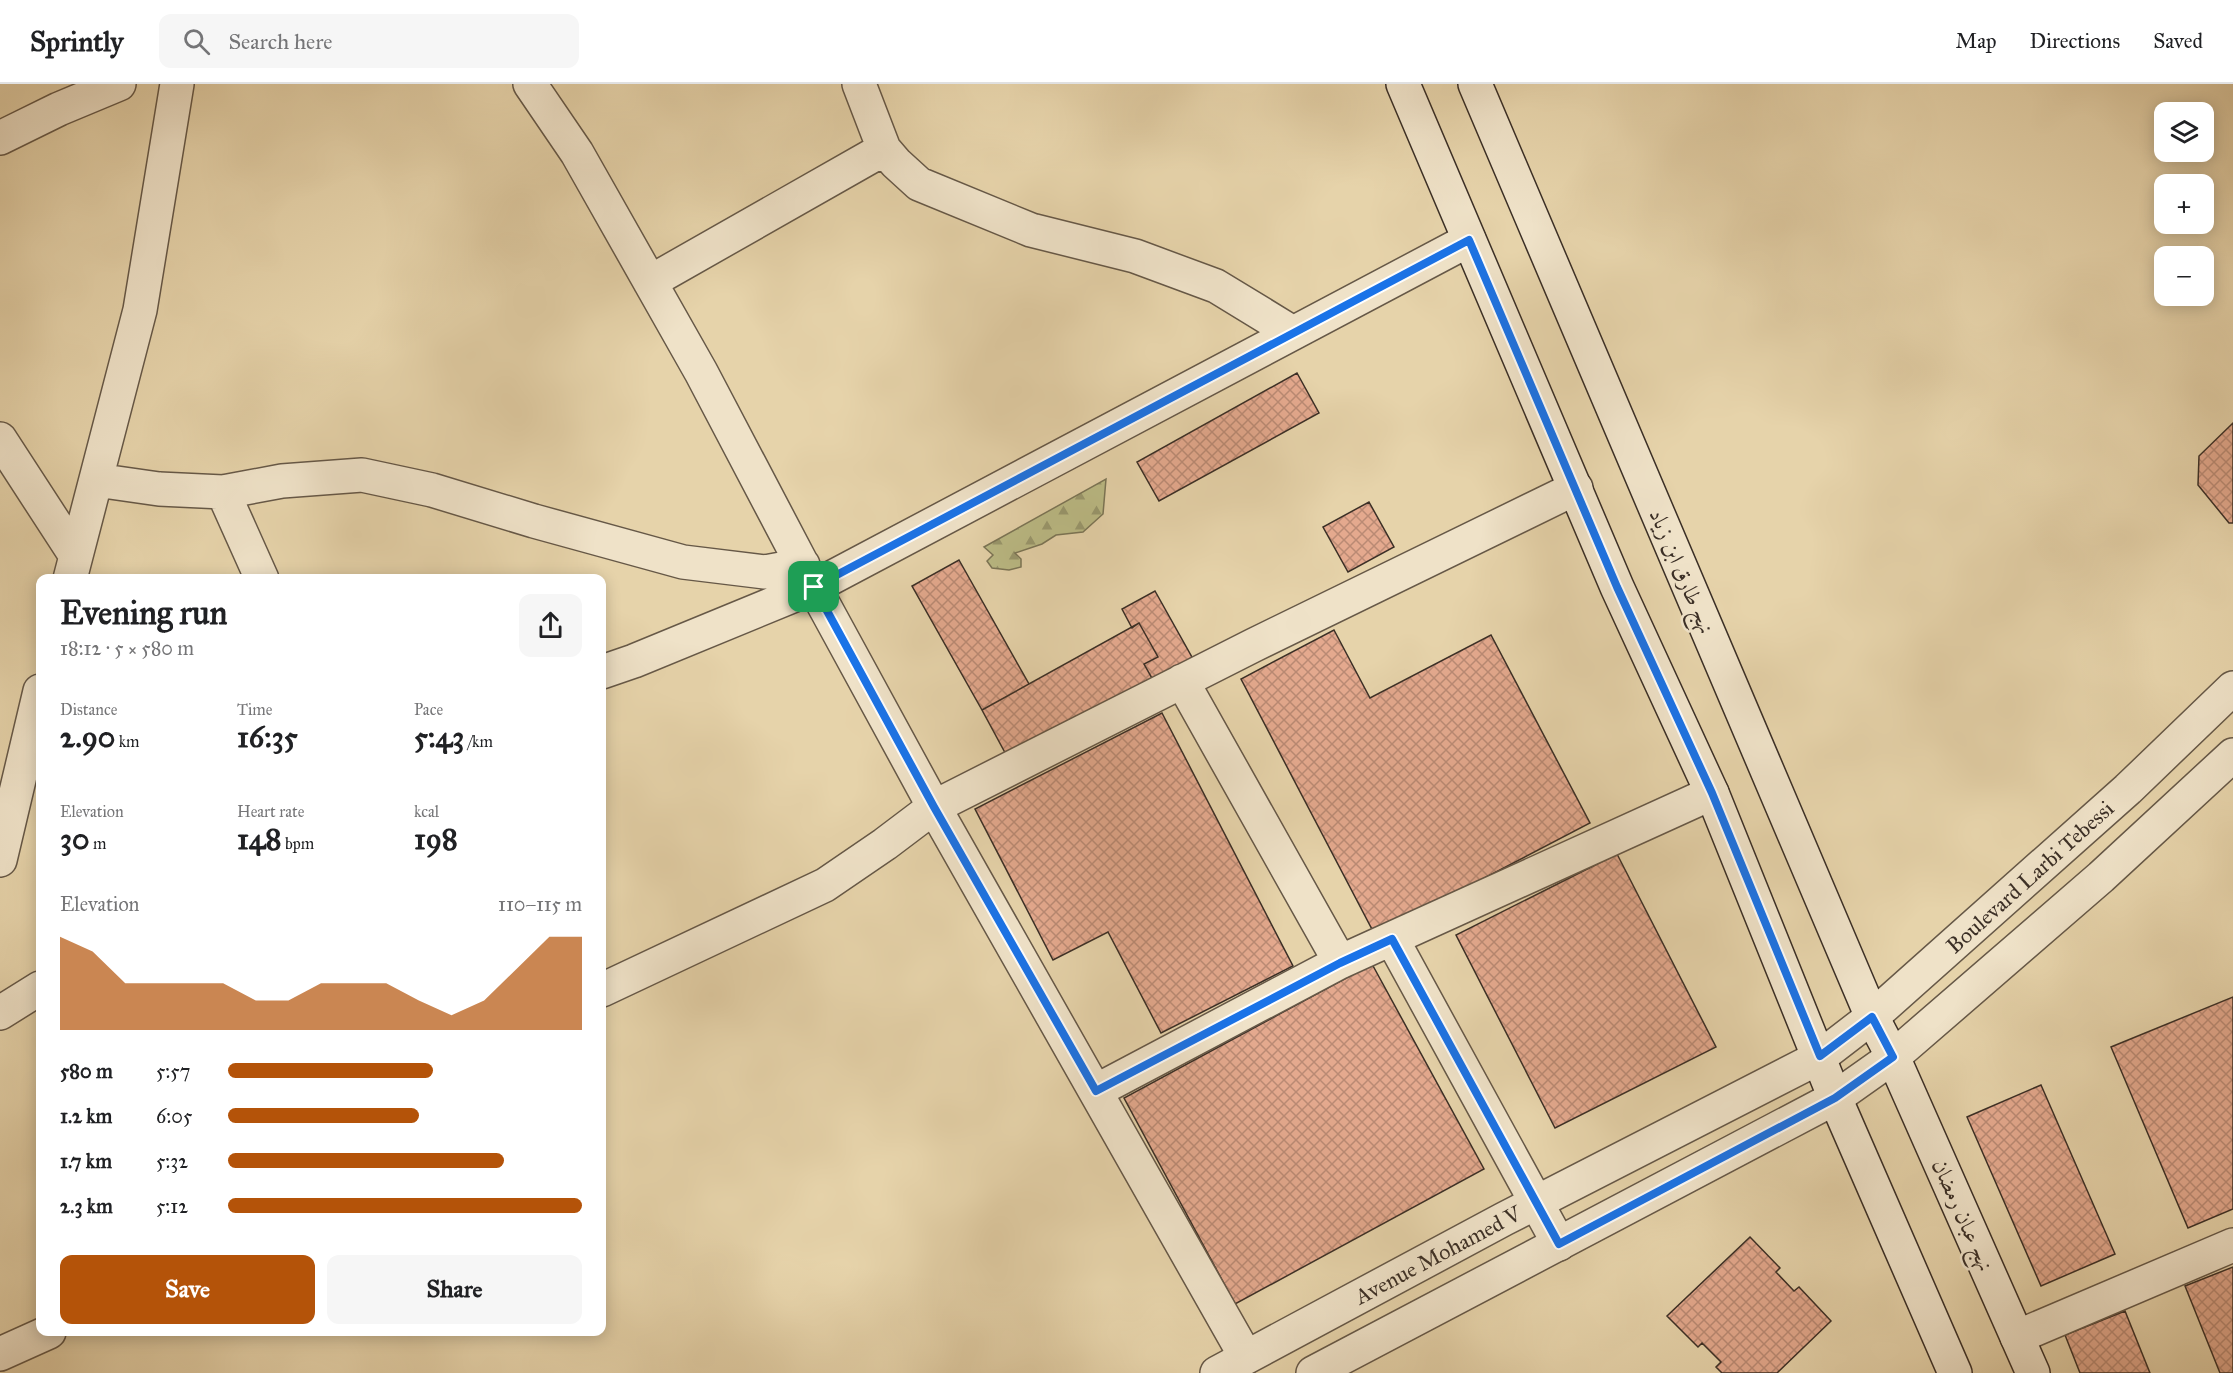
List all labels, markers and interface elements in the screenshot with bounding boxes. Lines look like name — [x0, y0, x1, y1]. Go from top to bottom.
search box — [159, 14, 579, 68]
text: Sprintly — [30, 24, 123, 59]
icon: search — [180, 25, 213, 58]
text: Search here — [228, 28, 332, 55]
text: Map — [1956, 28, 1997, 54]
text: Directions — [2030, 28, 2120, 54]
text: Saved — [2153, 28, 2203, 54]
map controls — [2154, 102, 2214, 306]
button: layers — [2154, 102, 2214, 162]
button: + — [2154, 174, 2214, 234]
button: − — [2154, 246, 2214, 306]
street label: نهج طارق ابن زياد — [1638, 504, 1720, 640]
pin — [788, 561, 839, 612]
icon: arrive — [797, 570, 830, 603]
text: Evening run — [60, 593, 227, 633]
button: share — [519, 594, 582, 657]
text: 18:12 · 5 × 580 m — [60, 636, 194, 660]
text: Distance — [60, 700, 117, 719]
text: Time — [237, 700, 272, 719]
text: Pace — [414, 700, 443, 719]
text: 2.90 — [60, 719, 115, 755]
text: 16:35 — [237, 719, 298, 755]
text: 5:43 — [414, 719, 464, 755]
text: km — [115, 732, 140, 751]
text: /km — [464, 732, 493, 751]
street label: Boulevard Larbi Tebessi — [1941, 795, 2119, 959]
text: Elevation — [60, 802, 124, 821]
text: Heart rate — [237, 802, 304, 821]
text: kcal — [414, 802, 439, 821]
text: 30 — [60, 821, 89, 857]
text: 148 — [237, 821, 282, 857]
text: 198 — [414, 821, 458, 857]
text: m — [89, 834, 106, 853]
text: bpm — [282, 834, 314, 853]
text: Elevation — [60, 892, 139, 916]
text: 110–115 m — [498, 892, 582, 916]
text: 580 m — [60, 1059, 113, 1083]
text: 5:57 — [156, 1059, 190, 1083]
text: 1.2 km — [60, 1104, 112, 1128]
text: 6:05 — [156, 1104, 192, 1128]
text: 1.7 km — [60, 1149, 112, 1173]
text: 5:32 — [156, 1149, 188, 1173]
street label: نهج عبان رمضان — [1921, 1155, 2000, 1278]
text: 2.3 km — [60, 1194, 113, 1218]
text: 5:12 — [156, 1194, 188, 1218]
street label: Avenue Mohamed V — [1349, 1199, 1527, 1311]
button: Save — [60, 1255, 315, 1324]
button: Share — [327, 1255, 582, 1324]

